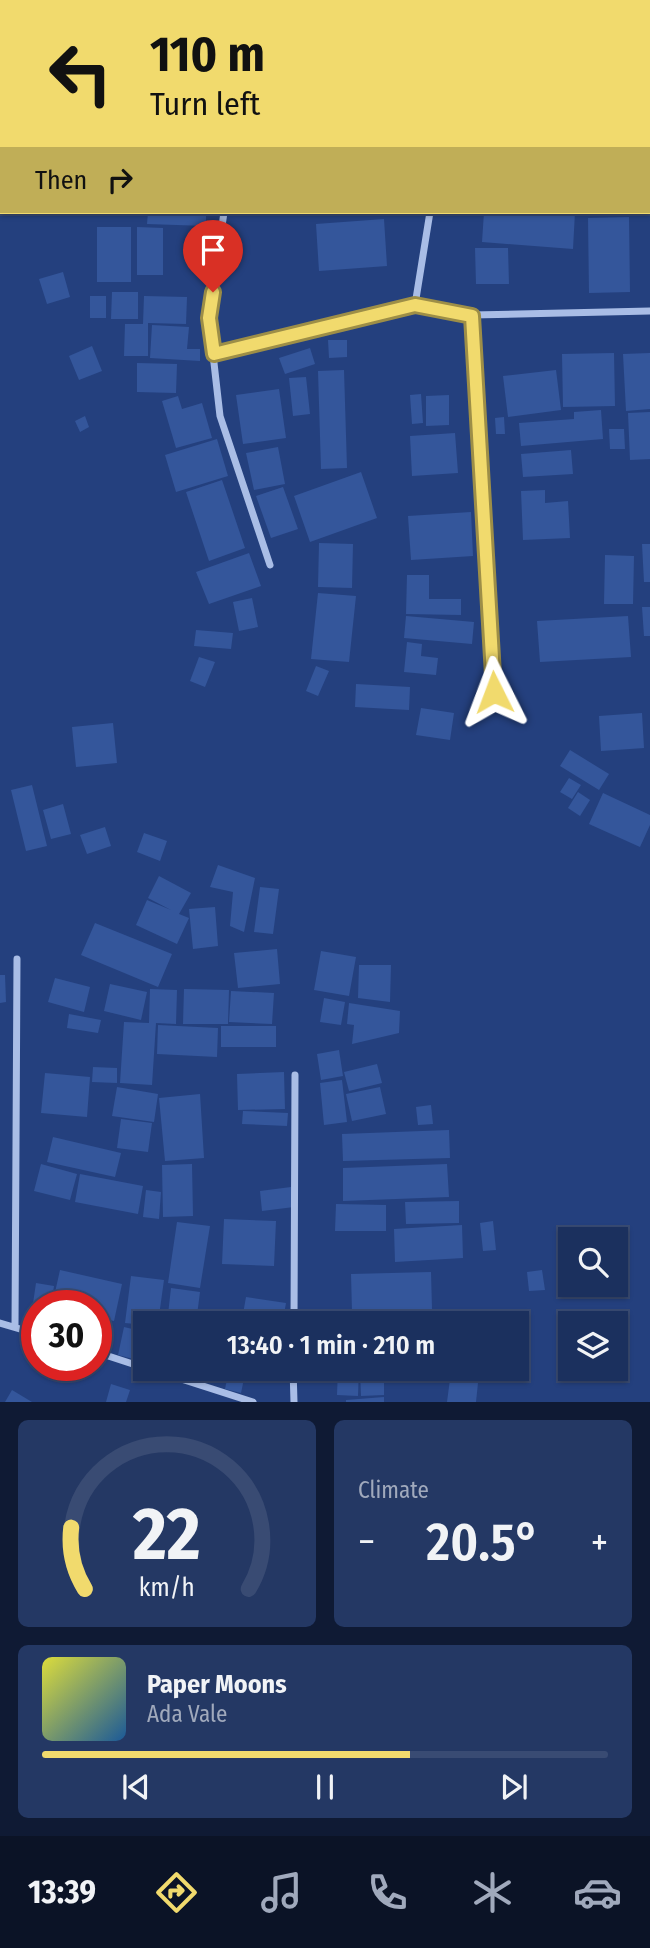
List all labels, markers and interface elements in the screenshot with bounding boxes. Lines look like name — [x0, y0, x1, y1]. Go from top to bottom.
text: 110 m — [150, 25, 265, 84]
icon: left — [35, 28, 126, 119]
text: Turn left — [150, 85, 260, 123]
icon: right — [101, 161, 139, 199]
text: Then — [35, 165, 87, 196]
pin — [183, 220, 243, 292]
icon: arrive — [194, 231, 232, 269]
position arrow — [457, 655, 531, 729]
map controls — [558, 1227, 628, 1381]
button: search — [558, 1227, 628, 1297]
speed limit sign: 30 — [21, 1290, 112, 1381]
button: layers — [558, 1311, 628, 1381]
text: 13:40 · 1 min · 210 m — [227, 1330, 435, 1361]
text: Climate — [358, 1476, 429, 1504]
text: 22 — [132, 1492, 201, 1579]
text: 20.5° — [426, 1511, 540, 1574]
text: − — [358, 1519, 375, 1565]
text: + — [591, 1519, 608, 1565]
text: km/h — [139, 1573, 195, 1603]
text: Paper Moons — [147, 1669, 287, 1700]
text: Ada Vale — [147, 1700, 227, 1728]
icon: previous — [117, 1768, 155, 1806]
icon: pause — [306, 1768, 344, 1806]
icon: next — [495, 1768, 533, 1806]
icon: directions — [152, 1868, 201, 1917]
icon: music — [257, 1868, 306, 1917]
icon: phone — [363, 1868, 412, 1917]
icon: climate — [468, 1868, 517, 1917]
icon: car — [573, 1868, 622, 1917]
text: 13:39 — [28, 1873, 96, 1911]

